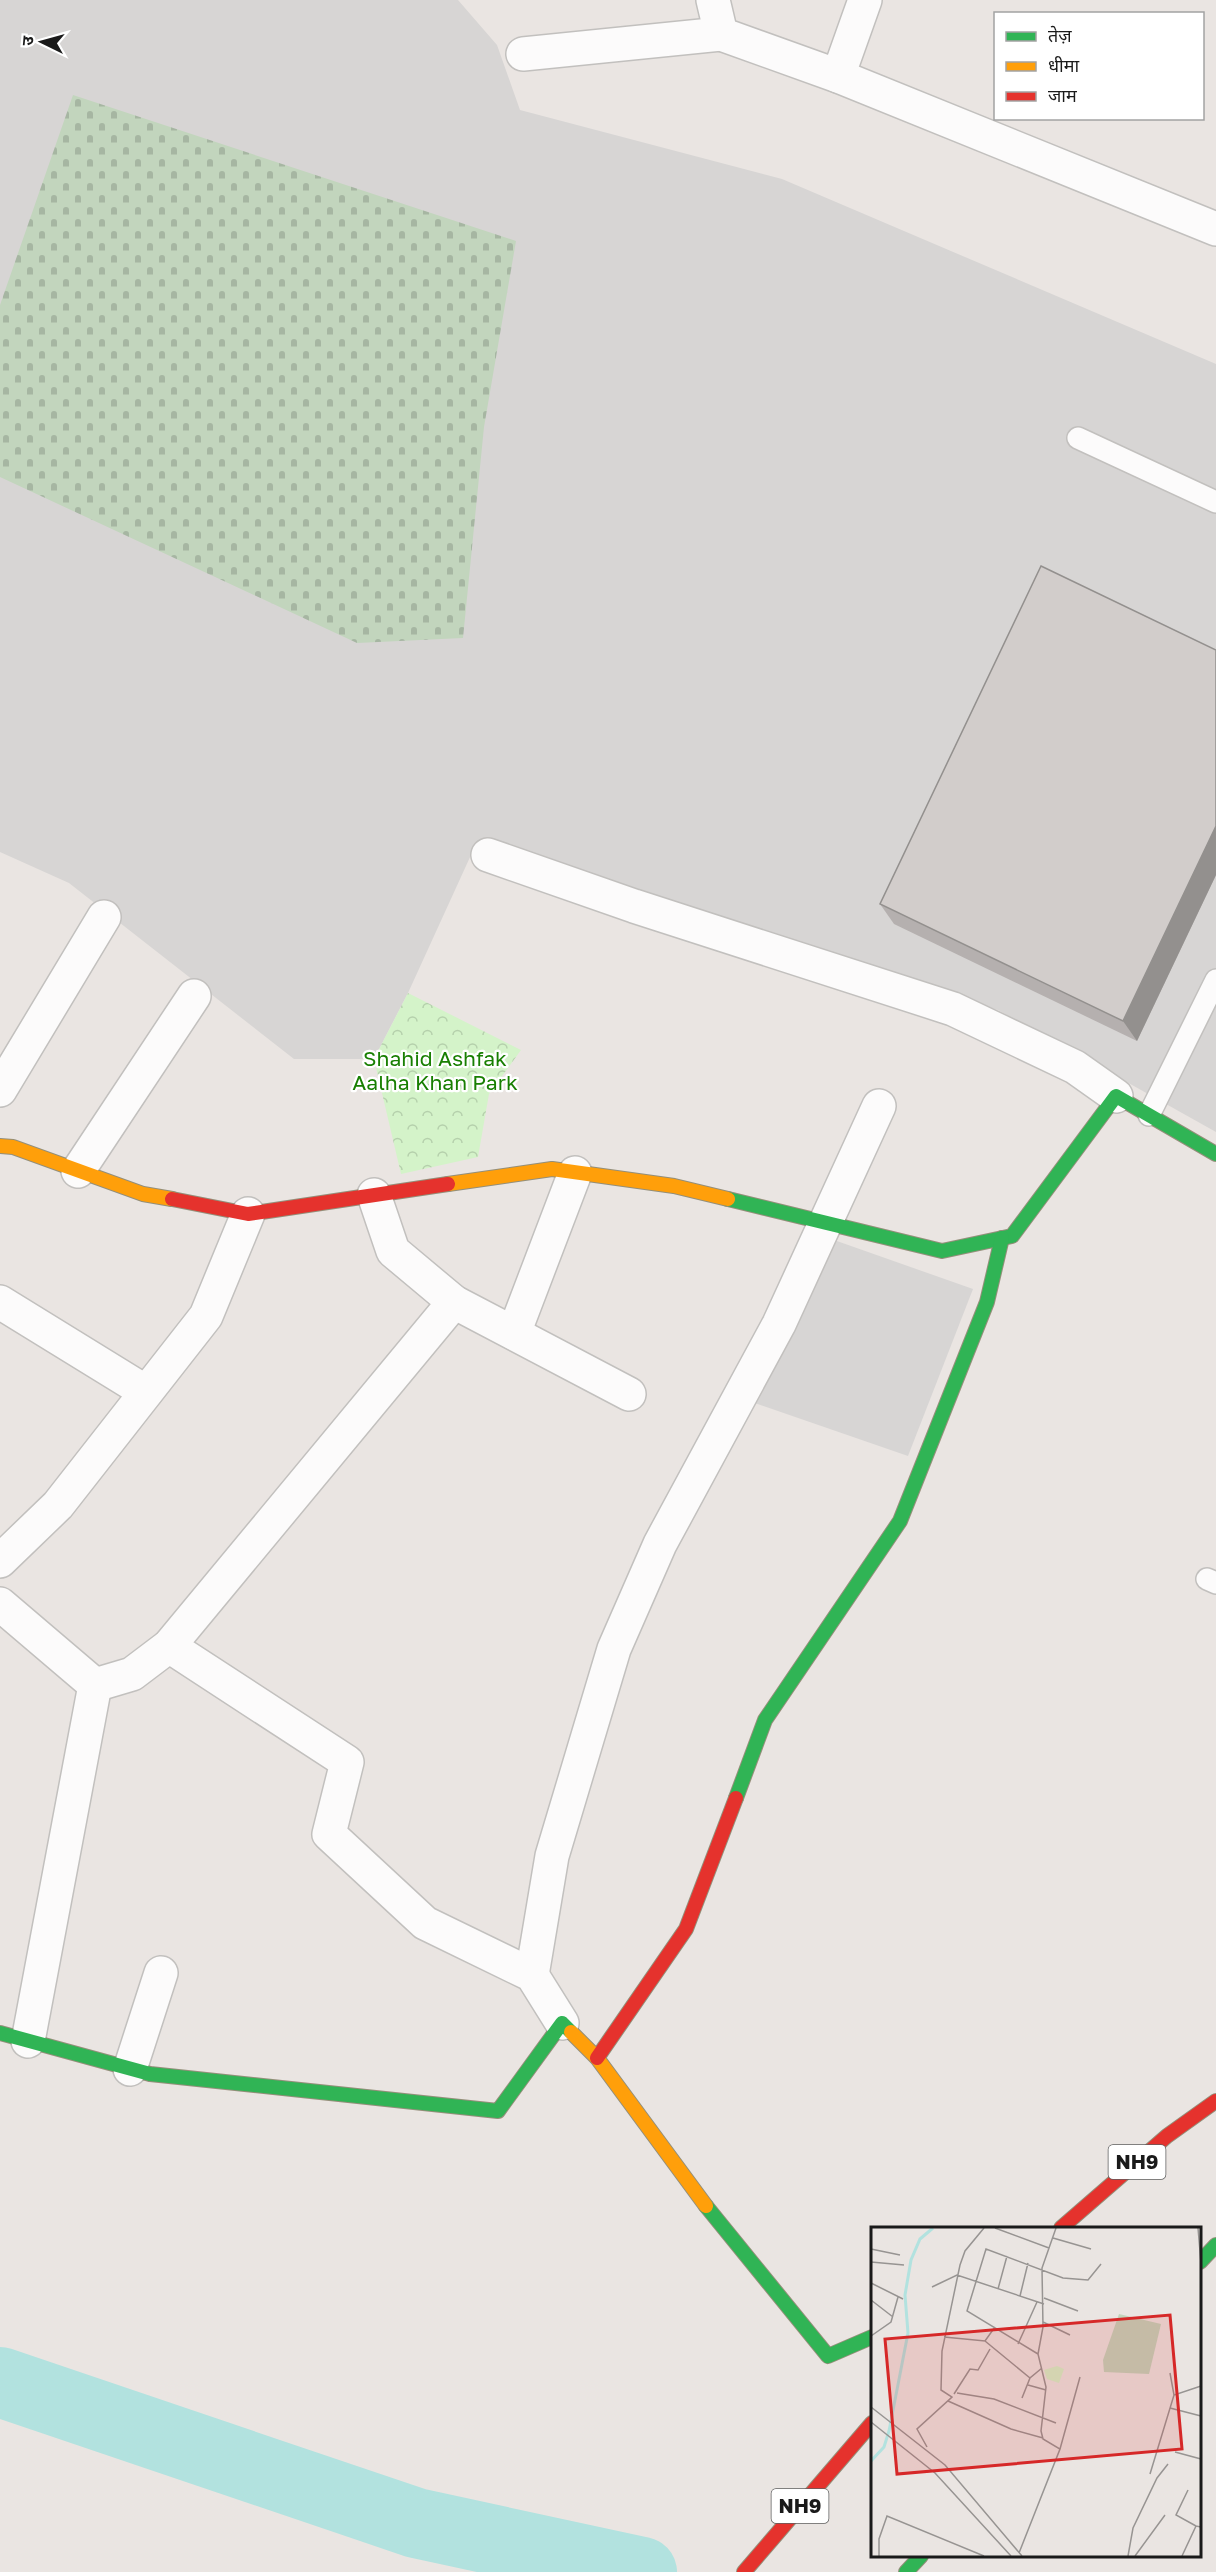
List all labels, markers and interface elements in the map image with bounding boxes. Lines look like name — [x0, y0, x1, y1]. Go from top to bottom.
north arrow — [12, 12, 72, 72]
legend — [994, 12, 1204, 120]
text: तेज़ — [1048, 24, 1072, 46]
text: उ — [17, 35, 37, 46]
text: धीमा — [1048, 54, 1079, 76]
text: जाम — [1048, 84, 1078, 106]
park label: Shahid Ashfak Aalha Khan Park — [352, 1045, 518, 1095]
road number: NH9 — [1108, 2145, 1166, 2179]
inset map — [871, 2227, 1201, 2557]
road number: NH9 — [772, 2489, 828, 2523]

